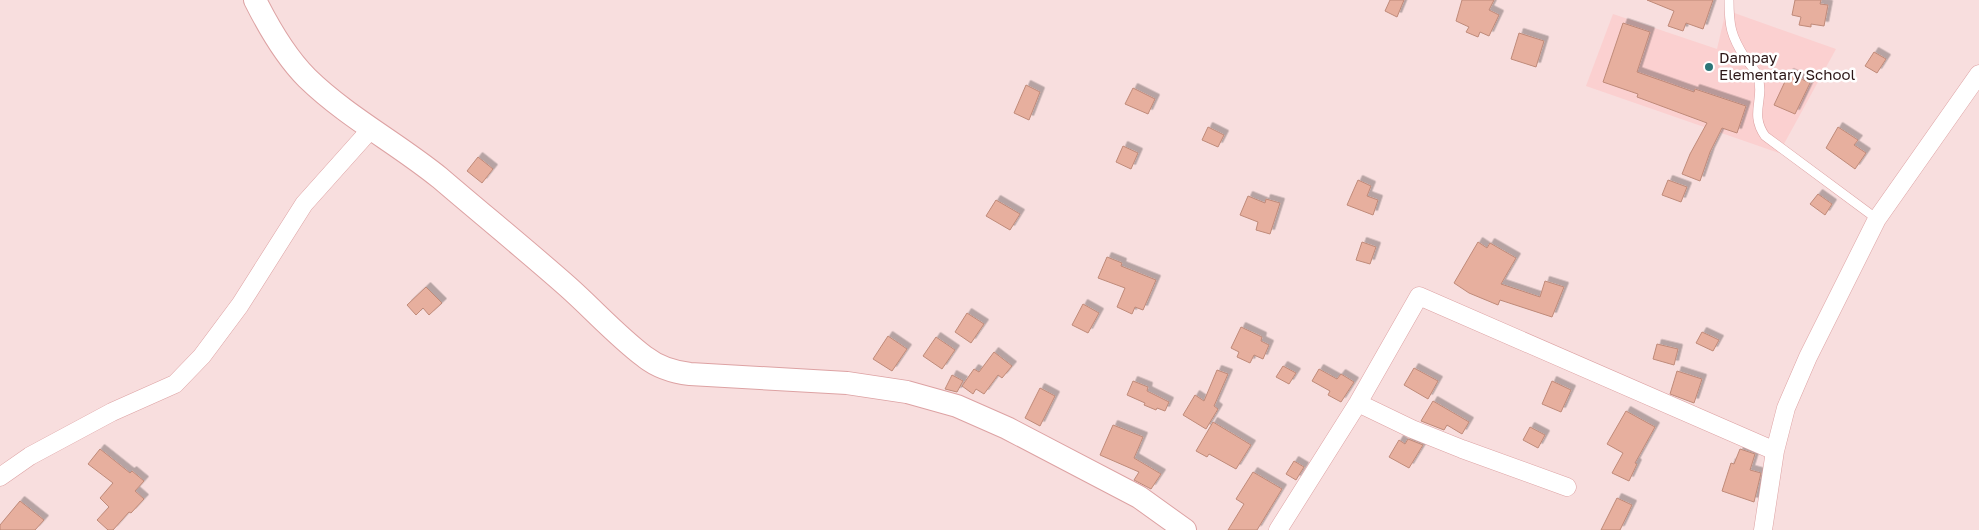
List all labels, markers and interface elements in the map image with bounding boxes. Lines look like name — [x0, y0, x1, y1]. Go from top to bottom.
place label: Dampay Elementary School — [1719, 48, 1855, 83]
marker: Dampay Elementary School — [1703, 61, 1715, 73]

